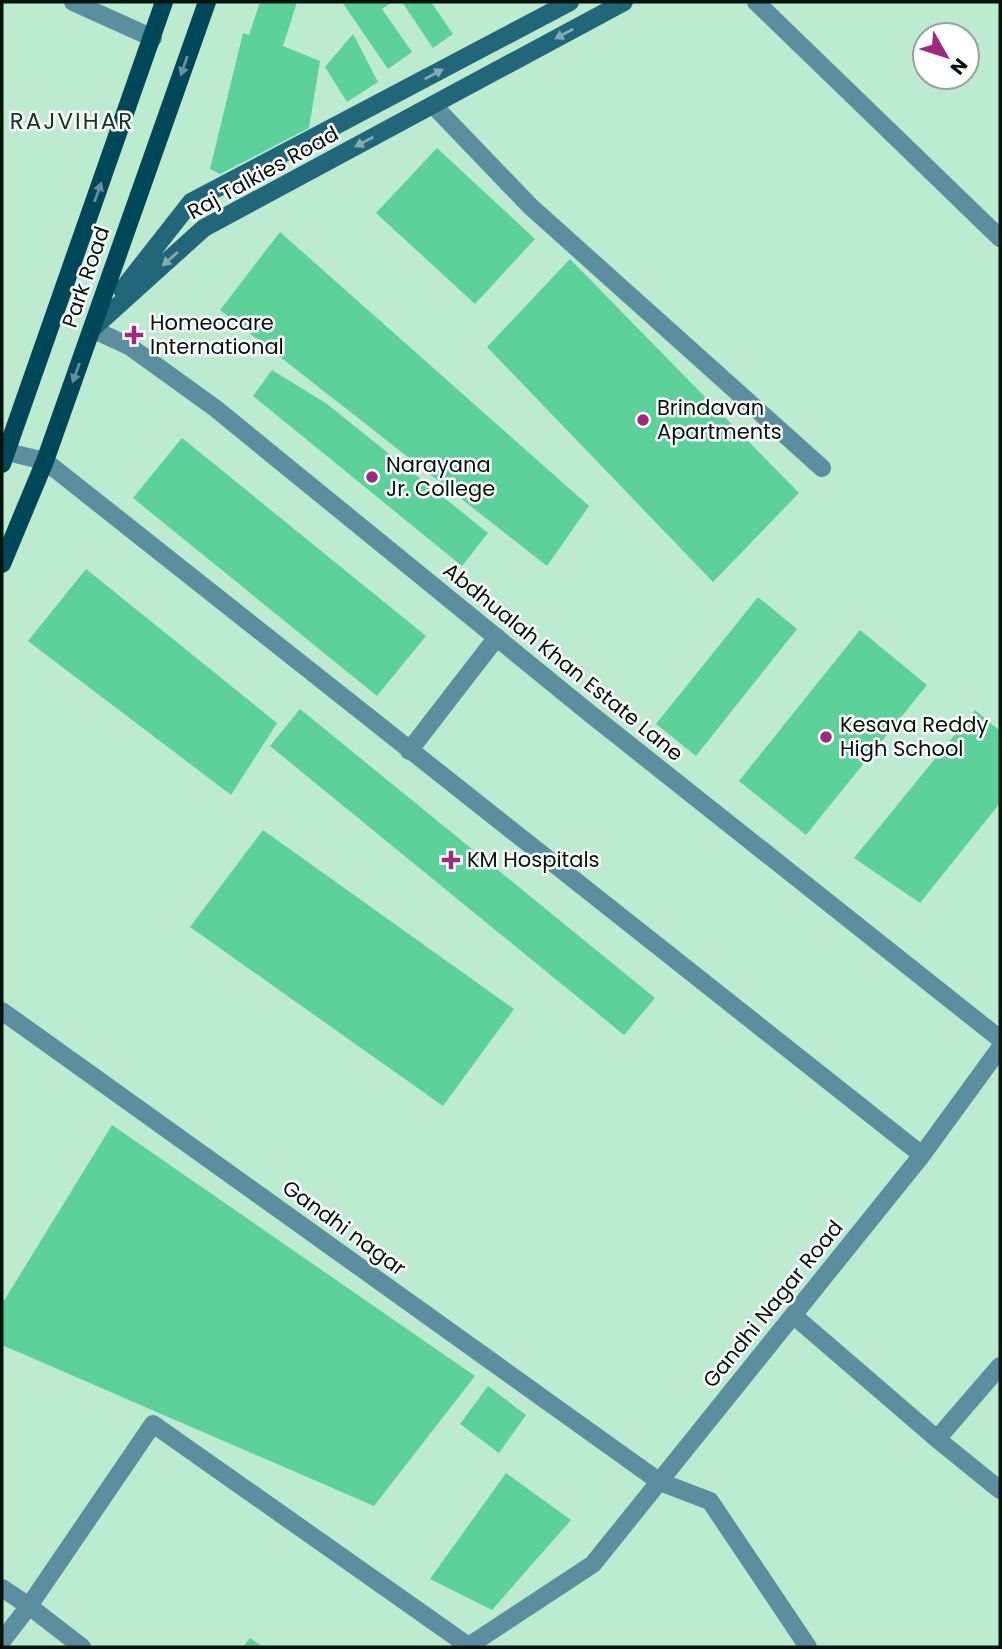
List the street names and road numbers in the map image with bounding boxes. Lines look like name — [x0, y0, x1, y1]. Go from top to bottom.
street label: Raj Talkies Road — [182, 119, 344, 226]
street label: Park Road — [55, 222, 116, 331]
street label: Abdhualah Khan Estate Lane — [437, 556, 689, 768]
street label: Gandhi nagar — [277, 1173, 412, 1282]
street label: Gandhi Nagar Road — [696, 1214, 849, 1394]

